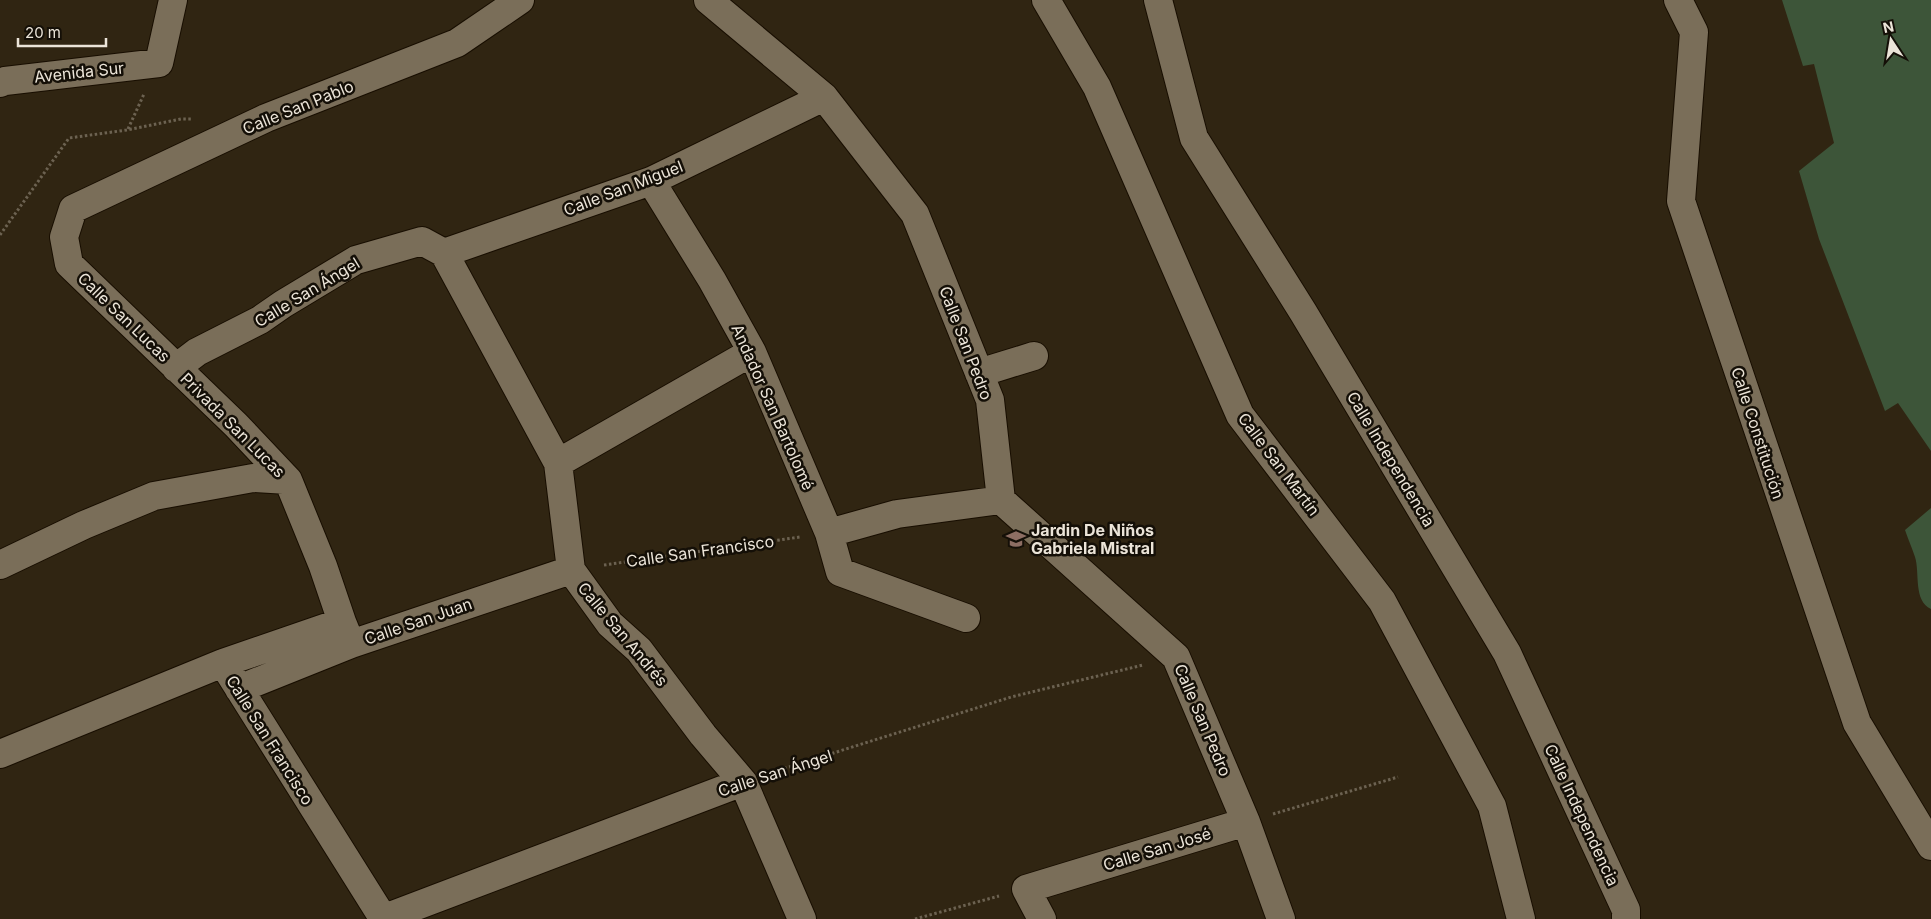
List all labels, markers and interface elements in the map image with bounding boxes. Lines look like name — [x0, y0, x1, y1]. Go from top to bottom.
scale bar — [18, 15, 105, 47]
north arrow — [1866, 15, 1916, 65]
text: N — [1881, 17, 1895, 36]
text: 20 m — [25, 23, 61, 42]
street label: Avenida Sur — [33, 57, 125, 87]
street label: Calle San Pablo — [240, 76, 356, 138]
street label: Calle San Miguel — [560, 156, 686, 220]
street label: Calle San Ángel — [251, 253, 363, 331]
street label: Calle San Lucas — [74, 268, 174, 366]
street label: Calle San Pedro — [935, 283, 997, 403]
street label: Andador San Bartolomé — [727, 321, 819, 493]
street label: Calle Constitución — [1727, 365, 1789, 501]
street label: Privada San Lucas — [176, 368, 290, 482]
street label: Calle Independencia — [1343, 388, 1439, 530]
street label: Calle San Martín — [1234, 409, 1324, 519]
place label: Jardin De Niños Gabriela Mistral — [1031, 520, 1154, 558]
school or university icon: Jardin De Niños Gabriela Mistral — [1005, 528, 1027, 550]
street label: Calle San Francisco — [625, 531, 775, 571]
street label: Calle San Andrés — [574, 578, 672, 690]
street label: Calle San Juan — [362, 593, 474, 649]
street label: Calle San Pedro — [1170, 661, 1236, 779]
street label: Calle San Francisco — [222, 671, 318, 809]
street label: Calle Independencia — [1540, 741, 1624, 889]
street label: Calle San Ángel — [715, 745, 835, 801]
street label: Calle San José — [1101, 823, 1213, 875]

